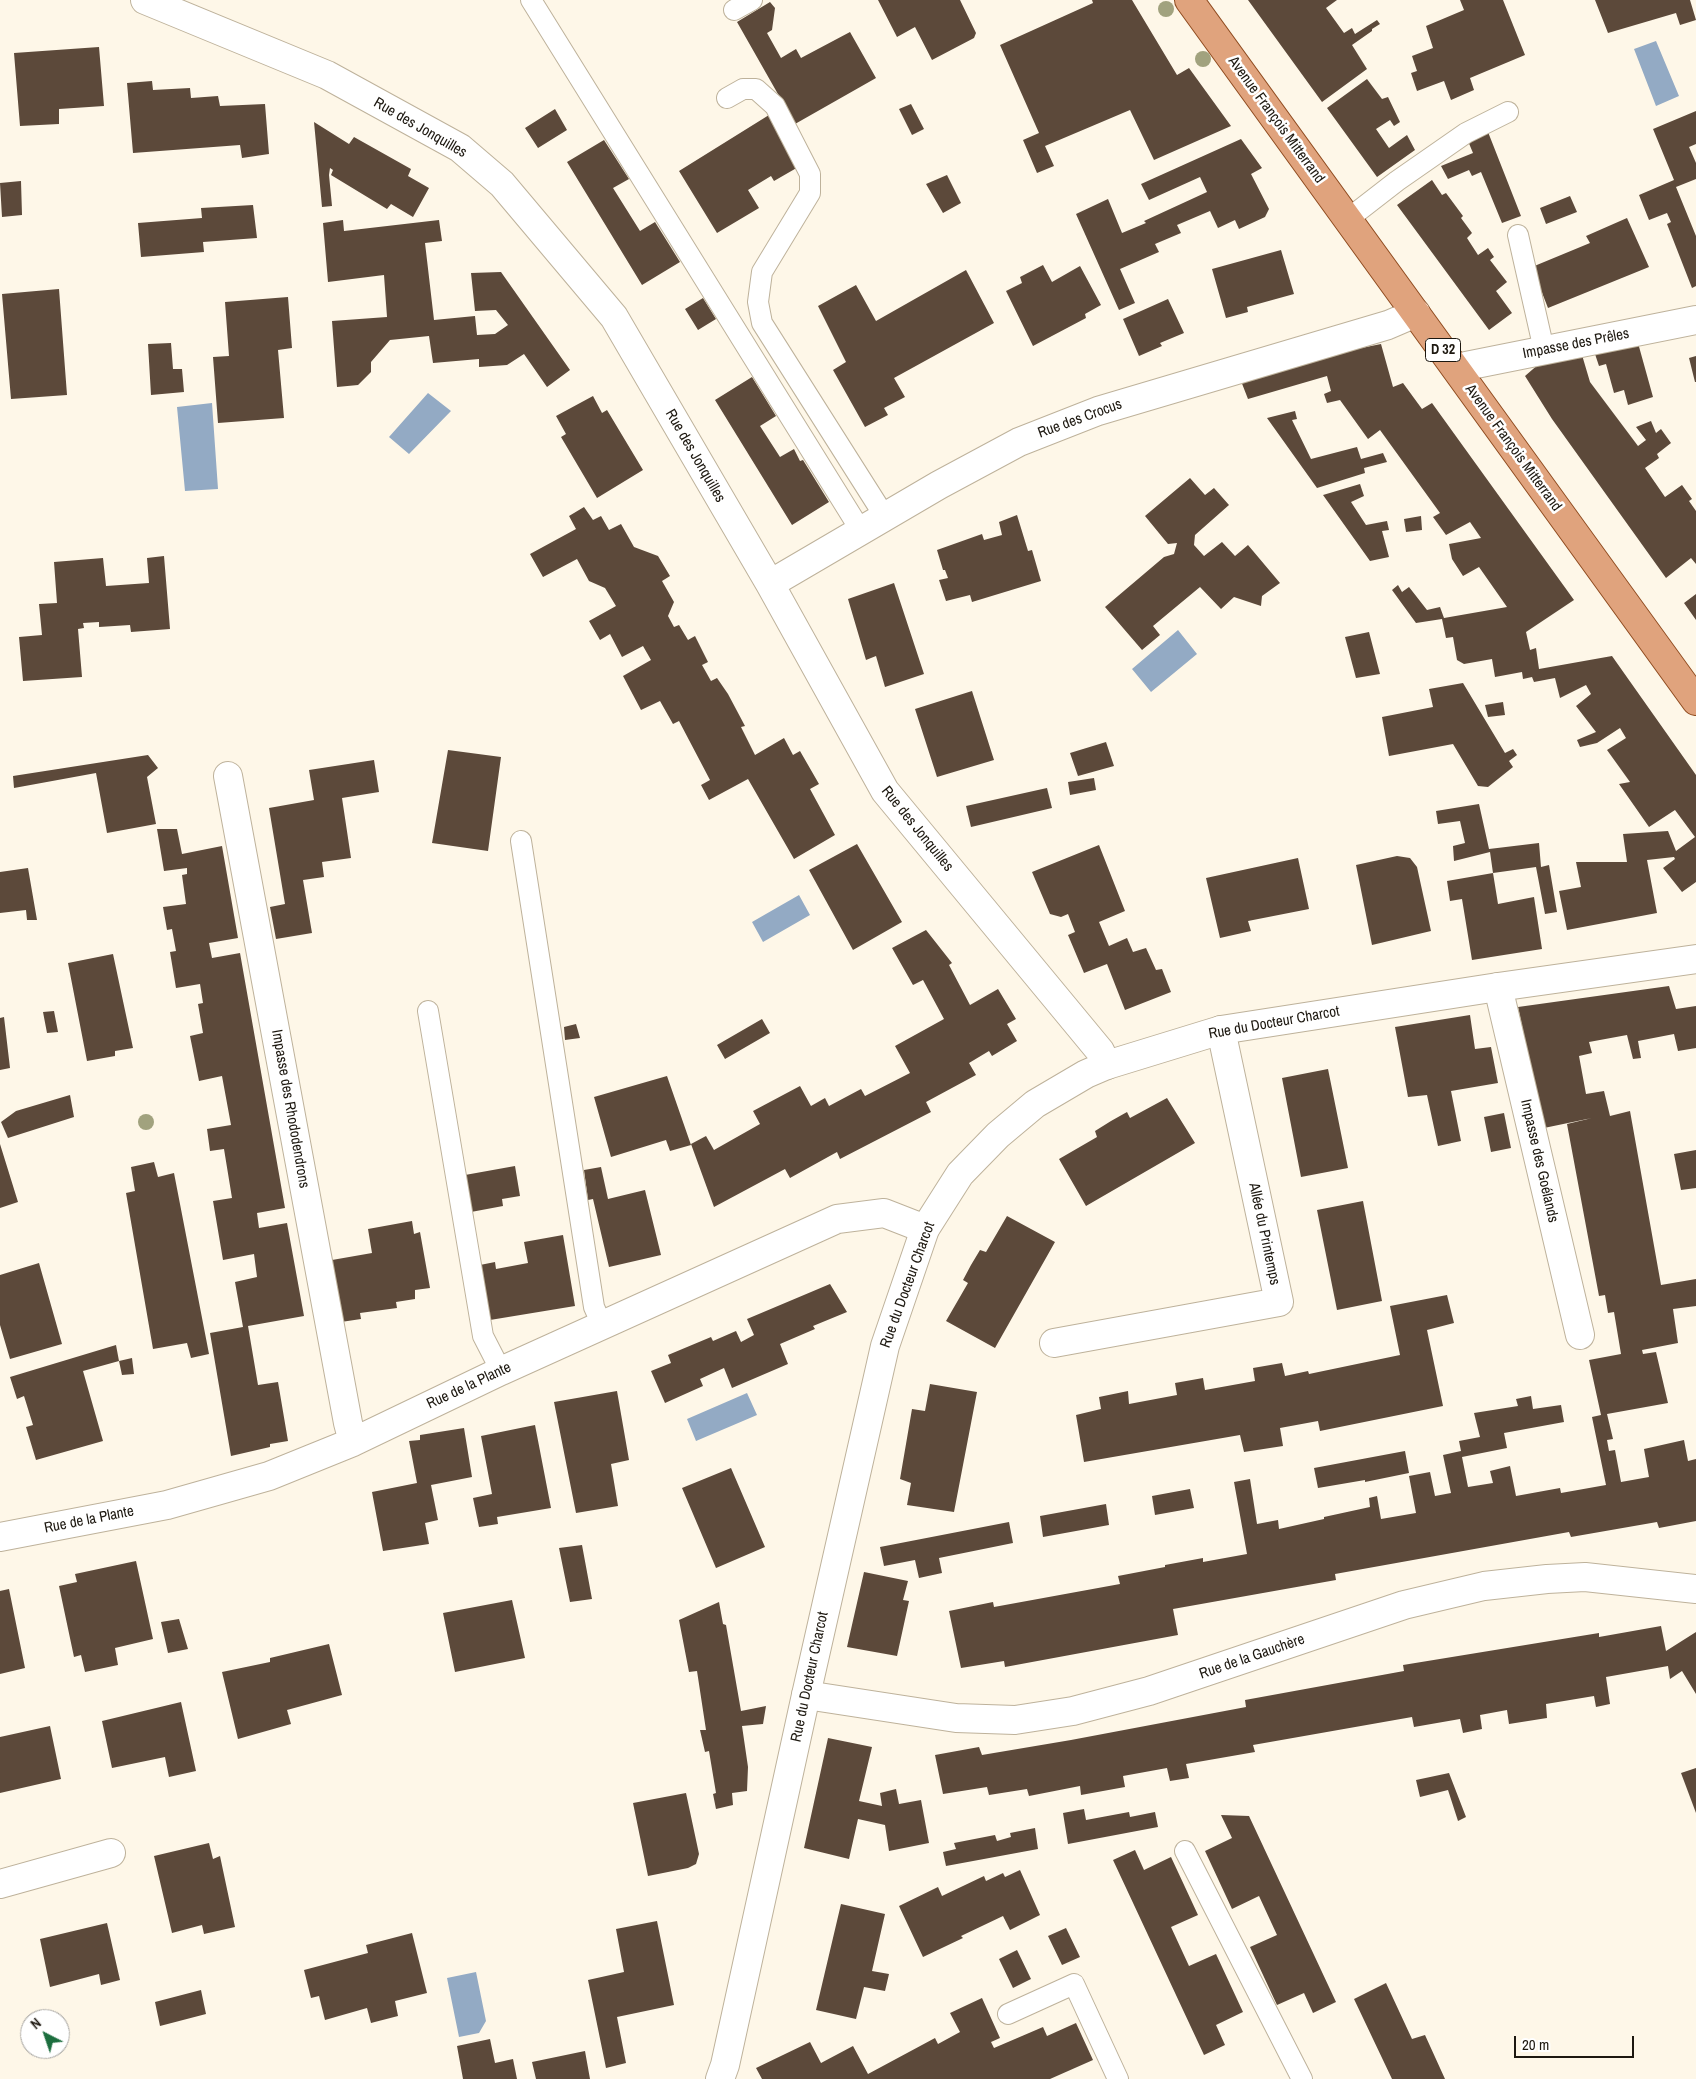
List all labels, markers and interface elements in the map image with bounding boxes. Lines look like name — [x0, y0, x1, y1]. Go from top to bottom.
street label: Avenue François Mitterrand — [1224, 53, 1328, 187]
street label: Rue des Jonquilles — [370, 94, 470, 162]
street label: Impasse des Prêles — [1521, 325, 1631, 363]
road number: D 32 — [1426, 338, 1460, 362]
street label: Avenue François Mitterrand — [1461, 381, 1565, 515]
street label: Rue des Crocus — [1035, 395, 1125, 443]
street label: Rue des Jonquilles — [661, 406, 729, 506]
street label: Rue des Jonquilles — [877, 783, 957, 875]
street label: Rue du Docteur Charcot — [1207, 1003, 1341, 1043]
street label: Impasse des Rhododendrons — [267, 1028, 313, 1190]
street label: Impasse des Goélands — [1516, 1098, 1562, 1224]
street label: Allée du Printemps — [1244, 1181, 1284, 1287]
street label: Rue du Docteur Charcot — [877, 1220, 939, 1350]
street label: Rue de la Plante — [424, 1359, 514, 1413]
street label: Rue de la Plante — [43, 1502, 135, 1538]
street label: Rue du Docteur Charcot — [787, 1610, 833, 1744]
street label: Rue de la Gauchère — [1197, 1631, 1307, 1683]
north arrow — [20, 2009, 70, 2059]
text: N — [27, 2014, 45, 2033]
scale bar — [1516, 2026, 1636, 2058]
text: 20 m — [1522, 2034, 1549, 2055]

